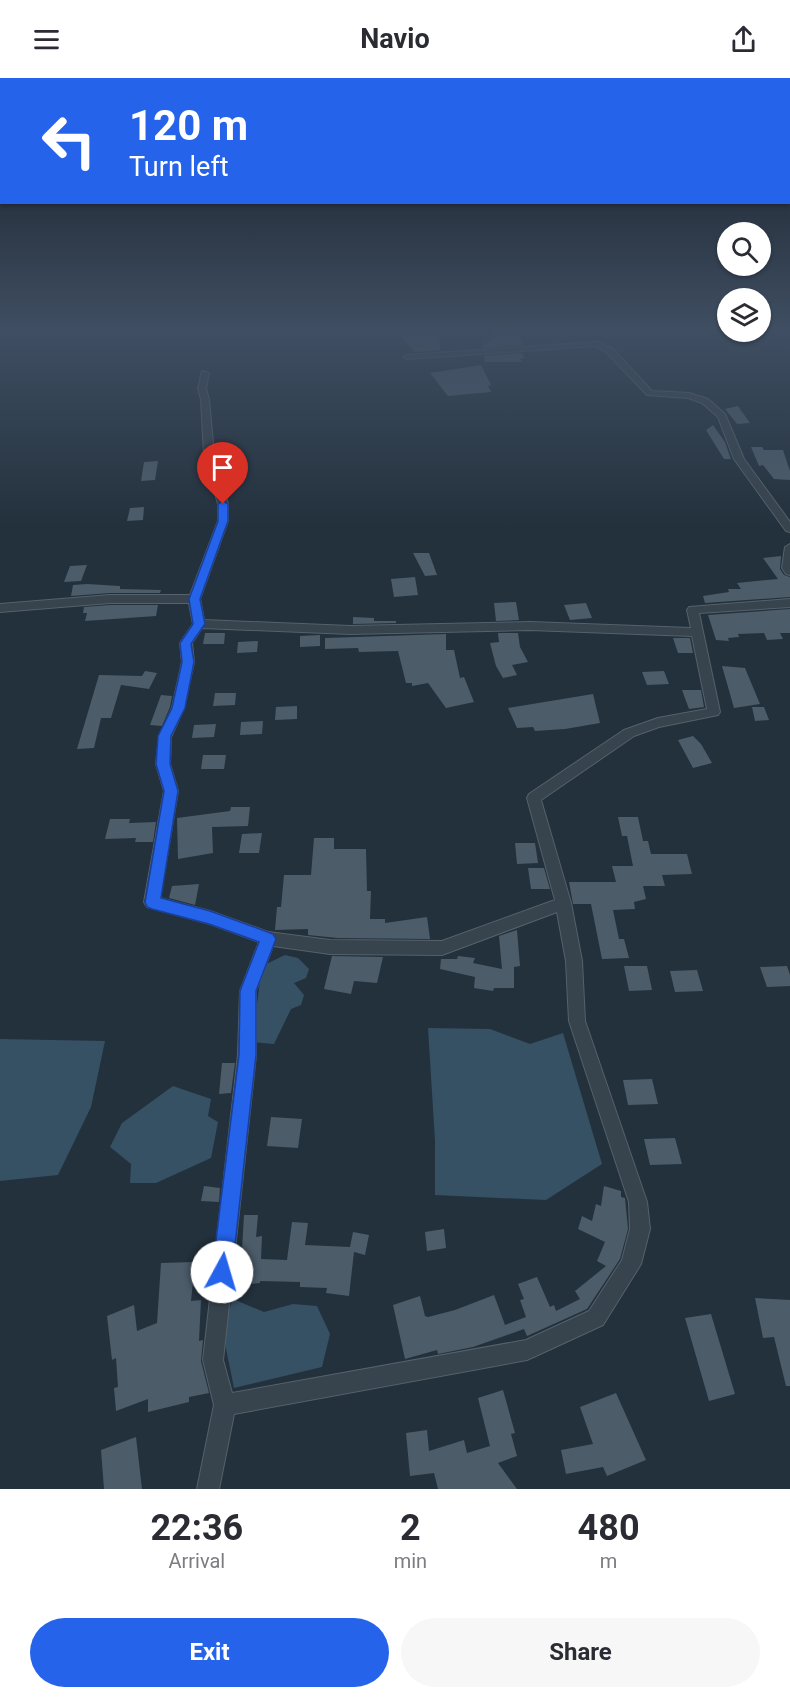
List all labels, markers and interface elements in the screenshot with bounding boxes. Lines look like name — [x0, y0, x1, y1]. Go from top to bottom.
icon: menu — [30, 23, 63, 56]
text: Navio — [360, 23, 430, 55]
icon: share — [727, 23, 760, 56]
text: 120 m — [129, 101, 248, 150]
icon: left — [30, 102, 108, 180]
text: Turn left — [129, 151, 229, 183]
map controls — [717, 222, 771, 342]
button: search — [717, 222, 771, 276]
button: layers — [717, 288, 771, 342]
pin — [197, 442, 248, 504]
icon: arrive — [206, 451, 239, 484]
position arrow — [190, 1240, 254, 1304]
text: 22:36 — [150, 1507, 243, 1549]
text: 2 — [400, 1507, 421, 1549]
text: 480 — [578, 1507, 640, 1549]
text: Arrival — [168, 1549, 225, 1573]
text: min — [394, 1549, 427, 1573]
text: m — [600, 1549, 617, 1573]
button: Exit — [30, 1618, 389, 1687]
button: Share — [401, 1618, 760, 1687]

